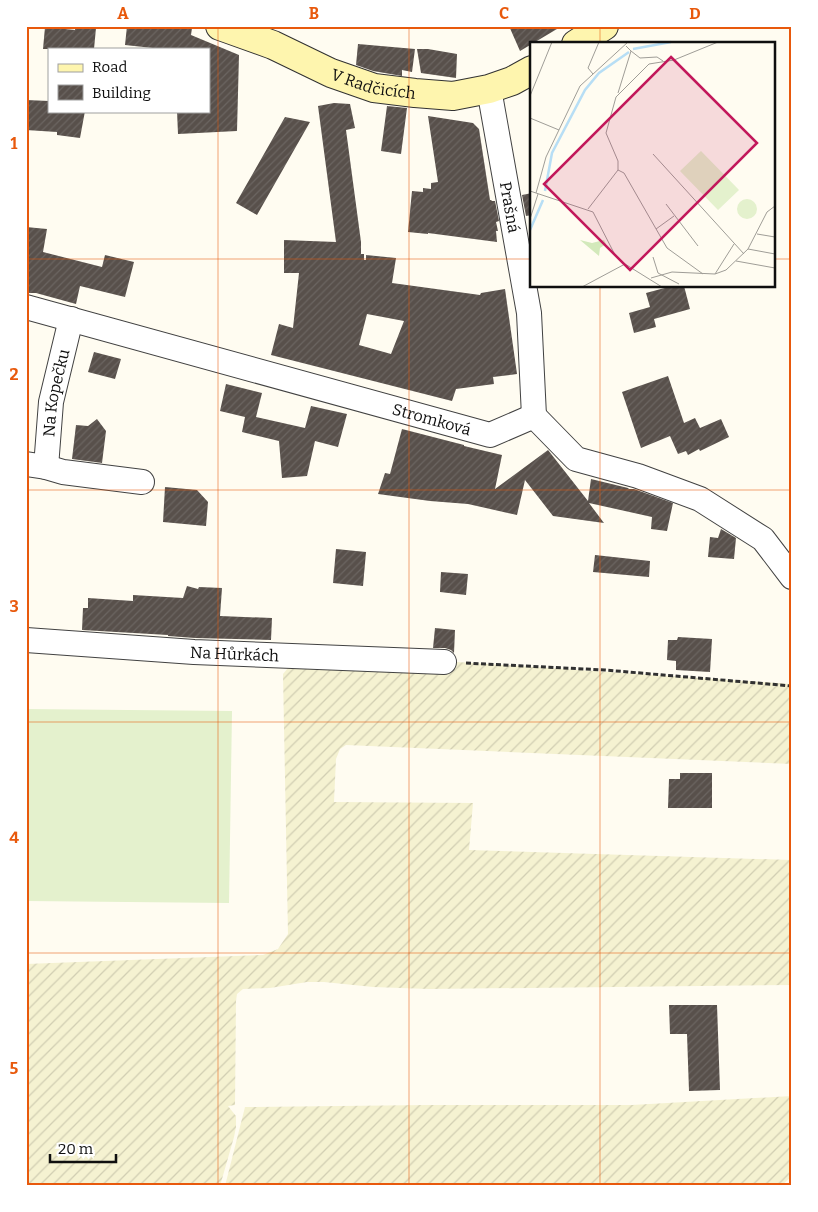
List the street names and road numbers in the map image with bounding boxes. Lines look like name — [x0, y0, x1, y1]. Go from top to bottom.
street label: V Radčicích — [329, 64, 417, 103]
street label: Prašná — [496, 180, 524, 234]
street label: Na Kopečku — [39, 347, 73, 437]
street label: Stromková — [390, 399, 473, 439]
street label: Na Hůrkách — [190, 642, 279, 665]

